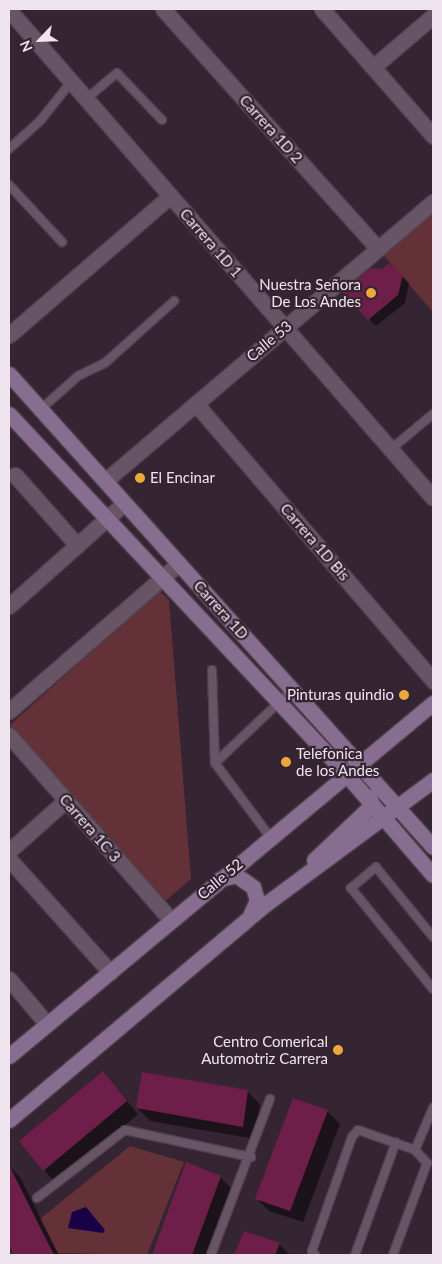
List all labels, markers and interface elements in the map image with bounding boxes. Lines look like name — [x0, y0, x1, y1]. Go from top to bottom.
north arrow — [15, 15, 65, 65]
text: N — [16, 38, 36, 55]
street label: Carrera 1D 2 — [236, 91, 306, 167]
street label: Carrera 1D 1 — [176, 205, 246, 281]
place label: Nuestra Señora De Los Andes — [259, 275, 361, 310]
marker: Nuestra Señora De Los Andes — [365, 287, 377, 299]
street label: Calle 53 — [243, 317, 295, 365]
place label: El Encinar — [150, 469, 215, 487]
marker: El Encinar — [134, 472, 146, 484]
street label: Carrera 1D Bis — [277, 500, 353, 584]
street label: Carrera 1D — [190, 577, 252, 643]
place label: Pinturas quindio — [287, 686, 394, 704]
marker: Pinturas quindio — [398, 689, 410, 701]
place label: Telefonica de los Andes — [296, 744, 380, 779]
marker: Telefonica de los Andes — [280, 756, 292, 768]
street label: Carrera 1C 3 — [56, 790, 124, 866]
street label: Calle 52 — [194, 855, 246, 903]
place label: Centro Comerical Automotriz Carrera — [201, 1032, 328, 1067]
marker: Centro Comerical Automotriz Carrera — [332, 1044, 344, 1056]

